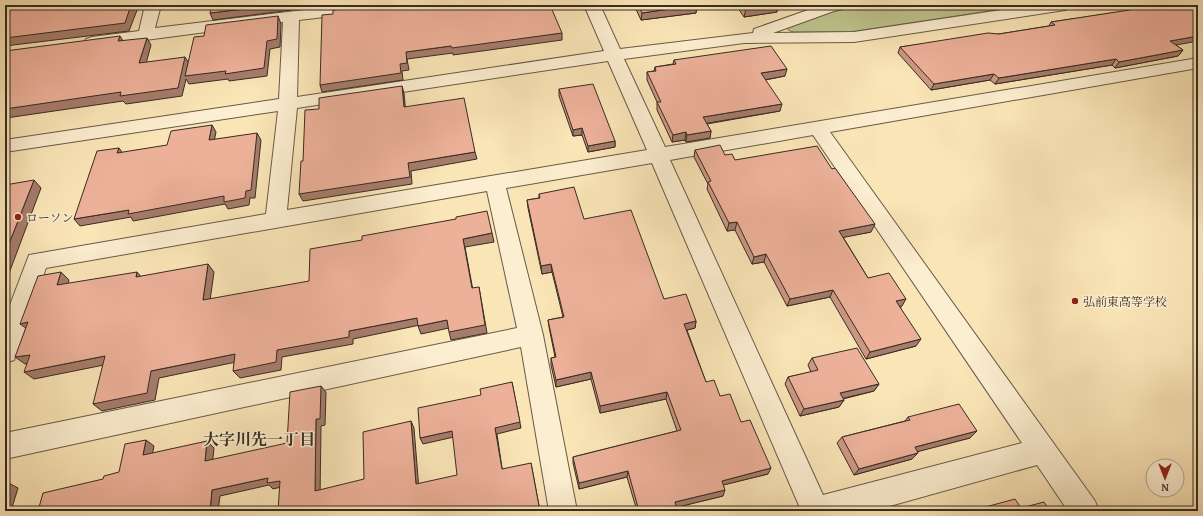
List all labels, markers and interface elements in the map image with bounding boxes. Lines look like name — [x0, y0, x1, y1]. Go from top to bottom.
place label: ローソン — [26, 209, 74, 226]
marker: ローソン — [13, 212, 23, 222]
place label: 弘前東高等学校 — [1083, 293, 1167, 310]
marker: 弘前東高等学校 — [1070, 296, 1080, 306]
district label: 大字川先一丁目 — [203, 427, 315, 451]
north arrow — [1145, 458, 1185, 498]
text: N — [1161, 480, 1169, 496]

